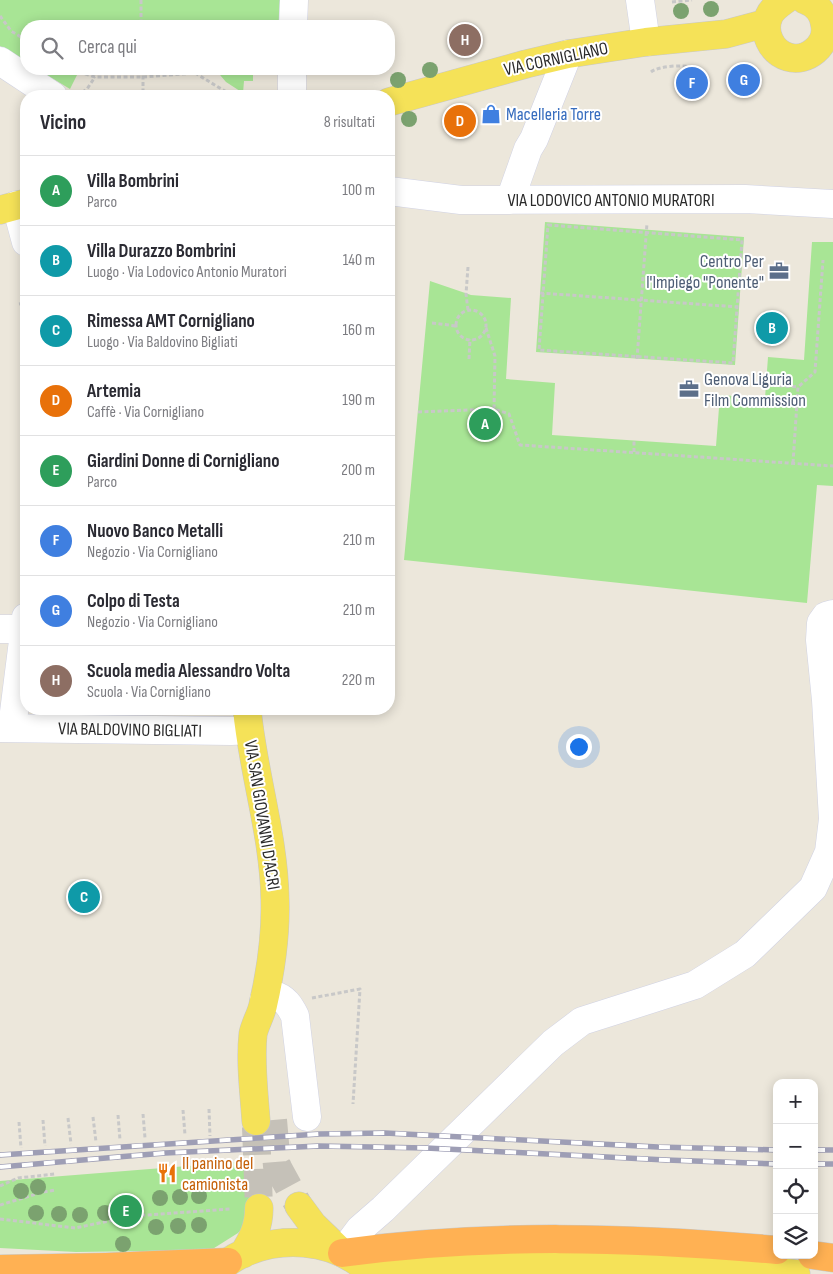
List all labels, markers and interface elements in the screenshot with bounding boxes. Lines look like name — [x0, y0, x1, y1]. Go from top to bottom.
search box — [20, 20, 395, 75]
pin: H — [449, 21, 481, 59]
icon: search — [38, 34, 66, 62]
text: Cerca qui — [78, 36, 137, 59]
street label: VIA CORNIGLIANO — [502, 38, 610, 80]
pin: G — [728, 61, 760, 99]
pin: F — [676, 64, 708, 102]
pin: D — [444, 102, 476, 140]
shop icon: Macelleria Torre — [480, 103, 502, 125]
place label: Macelleria Torre — [506, 104, 601, 125]
text: Vicino — [40, 110, 86, 135]
text: 8 risultati — [324, 113, 375, 132]
text: Villa Bombrini — [87, 170, 179, 193]
text: A — [52, 181, 60, 200]
text: 100 m — [342, 181, 375, 200]
street label: VIA LODOVICO ANTONIO MURATORI — [507, 190, 715, 211]
text: Parco — [87, 193, 117, 212]
text: Villa Durazzo Bombrini — [87, 240, 236, 263]
text: B — [52, 251, 60, 270]
text: 140 m — [343, 251, 375, 270]
place label: Centro Per l'Impiego "Ponente" — [646, 251, 764, 293]
office icon: Centro Per l'Impiego "Ponente" — [768, 260, 790, 282]
text: Luogo · Via Lodovico Antonio Muratori — [87, 263, 287, 282]
pin: B — [756, 309, 788, 347]
text: Rimessa AMT Cornigliano — [87, 310, 255, 333]
text: C — [52, 321, 60, 340]
text: 160 m — [342, 321, 375, 340]
text: Luogo · Via Baldovino Bigliati — [87, 333, 238, 352]
place label: Genova Liguria Film Commission — [704, 369, 806, 411]
office icon: Genova Liguria Film Commission — [678, 378, 700, 400]
text: Artemia — [87, 380, 141, 403]
text: D — [52, 391, 60, 410]
text: 190 m — [342, 391, 375, 410]
text: Caffè · Via Cornigliano — [87, 403, 204, 422]
pin: A — [469, 405, 501, 443]
text: Giardini Donne di Cornigliano — [87, 450, 279, 473]
text: E — [53, 461, 59, 480]
text: 200 m — [341, 461, 375, 480]
text: Parco — [87, 473, 117, 492]
text: Nuovo Banco Metalli — [87, 520, 223, 543]
text: F — [53, 531, 59, 550]
text: 210 m — [343, 531, 375, 550]
text: Negozio · Via Cornigliano — [87, 543, 218, 562]
text: Colpo di Testa — [87, 590, 180, 613]
text: G — [52, 601, 60, 620]
text: 210 m — [343, 601, 375, 620]
text: Negozio · Via Cornigliano — [87, 613, 218, 632]
text: Scuola media Alessandro Volta — [87, 660, 290, 683]
text: H — [52, 671, 60, 690]
text: 220 m — [342, 671, 375, 690]
text: Scuola · Via Cornigliano — [87, 683, 211, 702]
street label: VIA BALDOVINO BIGLIATI — [58, 718, 202, 742]
your location — [566, 734, 592, 760]
street label: VIA SAN GIOVANNI D'ACRI — [240, 739, 284, 891]
pin: C — [68, 878, 100, 916]
map controls — [773, 1079, 818, 1259]
button: + — [773, 1079, 818, 1124]
button: − — [773, 1124, 818, 1169]
place label: Il panino del camionista — [182, 1153, 253, 1195]
restaurant icon: Il panino del camionista — [156, 1162, 178, 1184]
button: locate — [773, 1169, 818, 1214]
pin: E — [110, 1192, 142, 1230]
button: layers — [773, 1214, 818, 1259]

